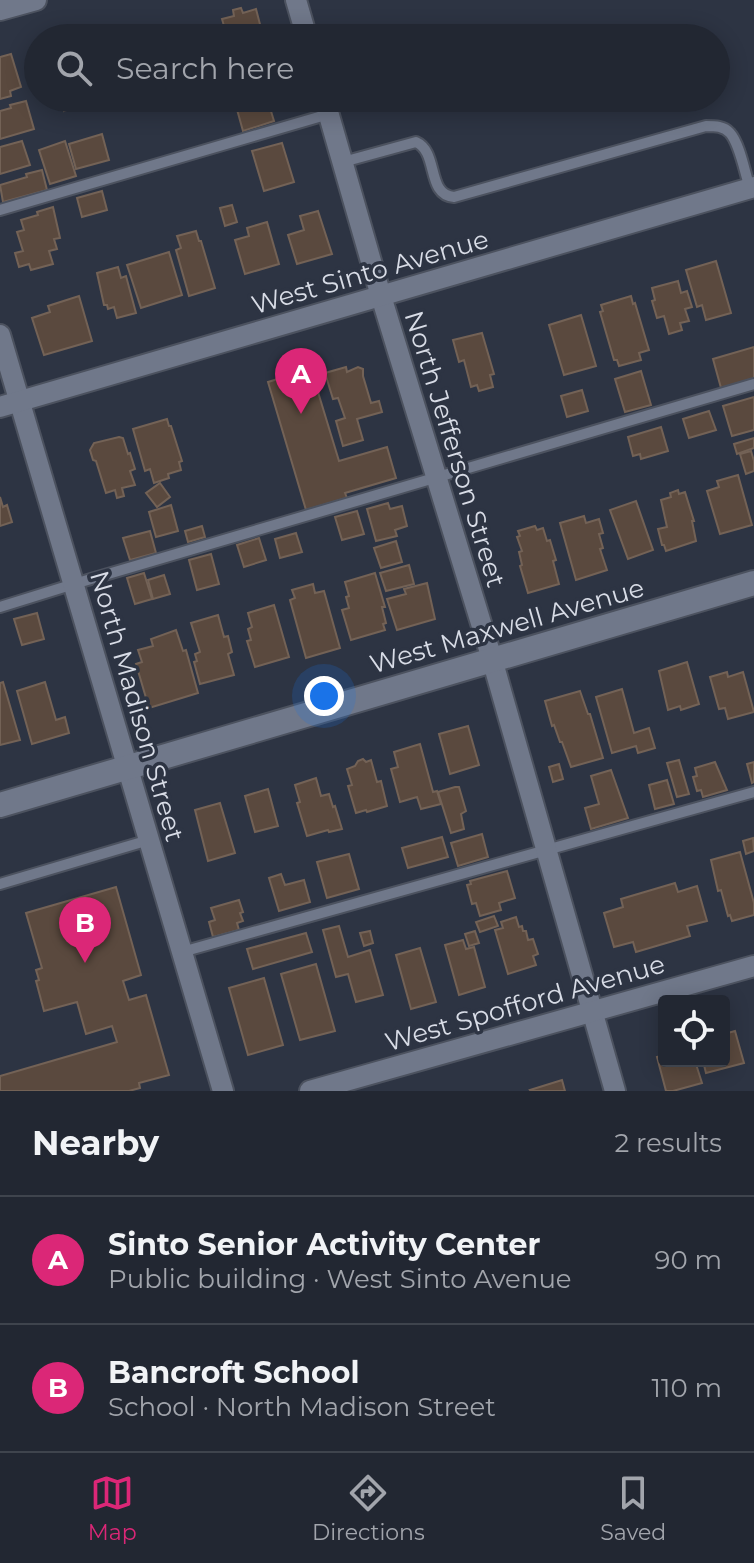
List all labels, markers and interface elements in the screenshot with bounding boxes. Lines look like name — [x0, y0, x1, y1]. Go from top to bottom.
search box — [24, 24, 730, 112]
icon: search — [52, 46, 96, 90]
text: Search here — [116, 50, 294, 87]
street label: West Sinto Avenue — [248, 223, 492, 321]
street label: North Jefferson Street — [398, 307, 512, 591]
pin: A — [275, 348, 327, 414]
street label: North Madison Street — [83, 567, 191, 845]
street label: West Maxwell Avenue — [366, 572, 648, 680]
your location — [304, 676, 344, 716]
pin: B — [59, 897, 111, 963]
street label: West Spofford Avenue — [381, 948, 669, 1058]
map controls — [658, 995, 730, 1067]
button: locate — [658, 995, 730, 1067]
text: Nearby — [32, 1122, 159, 1164]
text: 2 results — [614, 1127, 722, 1159]
text: Sinto Senior Activity Center — [108, 1226, 540, 1263]
text: A — [48, 1244, 68, 1276]
text: 90 m — [655, 1244, 722, 1276]
text: Public building · West Sinto Avenue — [108, 1263, 572, 1295]
text: Bancroft School — [108, 1354, 359, 1391]
text: B — [48, 1372, 68, 1404]
text: 110 m — [652, 1372, 722, 1404]
text: School · North Madison Street — [108, 1391, 496, 1423]
tab: Map — [88, 1471, 137, 1546]
tab: Directions — [312, 1471, 425, 1546]
tab: Saved — [600, 1471, 666, 1546]

